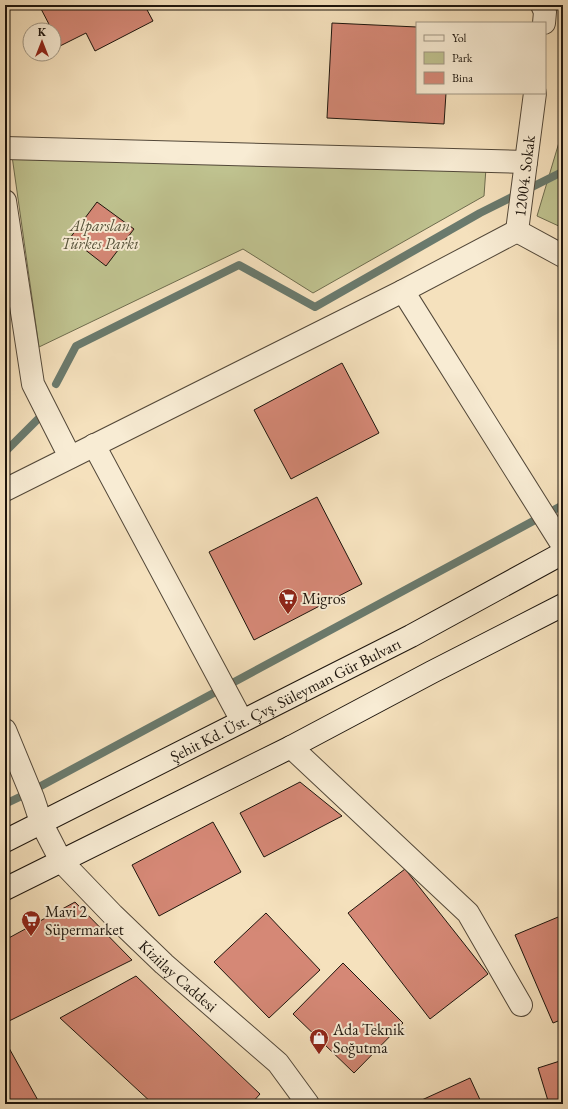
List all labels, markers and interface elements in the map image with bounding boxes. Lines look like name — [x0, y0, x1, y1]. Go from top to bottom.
north arrow — [22, 22, 62, 62]
legend — [416, 22, 546, 94]
text: K — [38, 25, 47, 39]
text: Yol — [452, 30, 466, 46]
text: Park — [452, 50, 473, 66]
text: Bina — [452, 70, 473, 86]
street label: 12004. Sokak — [509, 134, 540, 218]
park label: Alparslan Türkes Parkı — [61, 215, 139, 254]
supermarket icon: Migros — [277, 587, 299, 615]
place label: Migros — [302, 588, 346, 609]
street label: Şehit Kd. Üst. Çvş. Süleyman Gür Bulvarı — [167, 633, 404, 767]
place label: Mavi 2 Süpermarket — [45, 901, 124, 940]
supermarket icon: Mavi 2 Süpermarket — [20, 909, 42, 937]
street label: Kiziilay Caddesi — [134, 936, 222, 1017]
place label: Ada Teknik Soğutma — [332, 1019, 405, 1058]
shop icon: Ada Teknik Soğutma — [308, 1027, 330, 1055]

